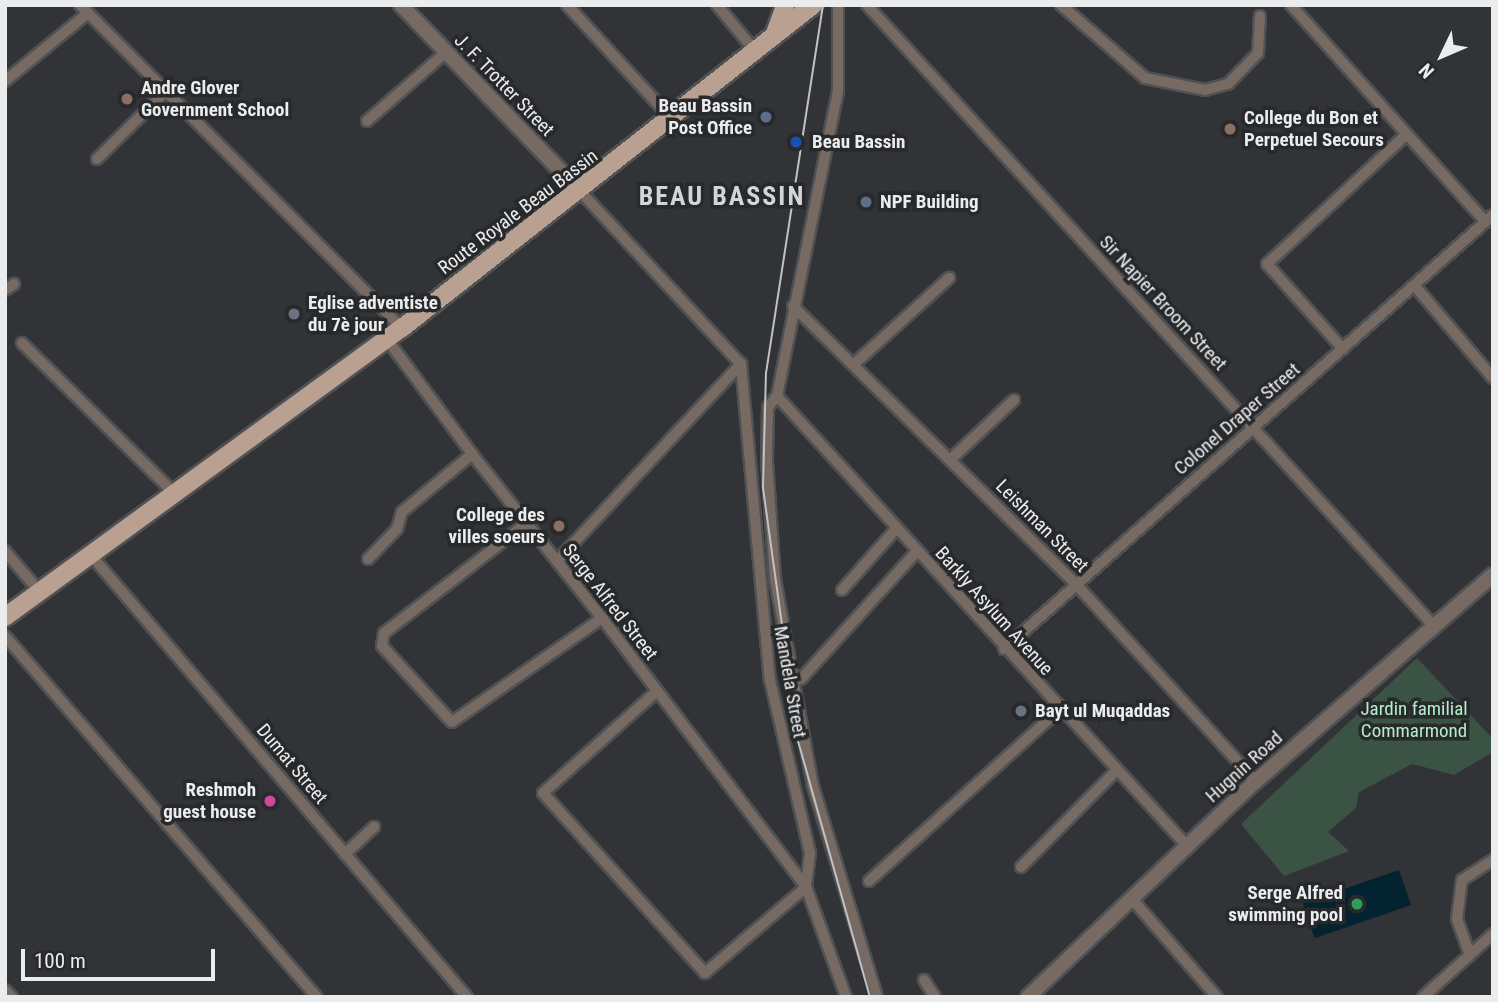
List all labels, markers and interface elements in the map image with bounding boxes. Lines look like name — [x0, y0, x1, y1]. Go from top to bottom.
north arrow — [1407, 21, 1477, 91]
street label: J. F. Trotter Street — [449, 29, 559, 141]
text: N — [1414, 59, 1439, 83]
place label: Andre Glover Government School — [141, 77, 289, 121]
marker: Andre Glover Government School — [119, 91, 135, 107]
place label: Beau Bassin Post Office — [659, 95, 752, 139]
place label: College du Bon et Perpetuel Secours — [1244, 107, 1384, 151]
marker: Beau Bassin Post Office — [758, 109, 774, 125]
marker: College du Bon et Perpetuel Secours — [1222, 121, 1238, 137]
place label: Beau Bassin — [812, 131, 905, 153]
marker: Beau Bassin — [786, 132, 806, 152]
street label: Route Royale Beau Bassin — [434, 145, 602, 279]
district label: BEAU BASSIN — [640, 181, 804, 213]
place label: NPF Building — [880, 191, 979, 213]
marker: NPF Building — [858, 194, 874, 210]
street label: Sir Napier Broom Street — [1095, 231, 1231, 375]
place label: Eglise adventiste du 7è jour — [308, 292, 438, 336]
marker: Eglise adventiste du 7è jour — [286, 306, 302, 322]
street label: Colonel Draper Street — [1169, 358, 1305, 480]
street label: Leishman Street — [991, 475, 1093, 577]
place label: College des villes soeurs — [449, 504, 545, 548]
marker: College des villes soeurs — [551, 518, 567, 534]
street label: Serge Alfred Street — [558, 539, 662, 665]
street label: Barkly Asylum Avenue — [930, 542, 1058, 680]
street label: Mandela Street — [769, 624, 811, 740]
park label: Jardin familial Commarmond — [1360, 698, 1468, 742]
place label: Bayt ul Muqaddas — [1035, 700, 1170, 722]
marker: Bayt ul Muqaddas — [1013, 703, 1029, 719]
street label: Dumat Street — [252, 719, 332, 809]
street label: Hugnin Road — [1201, 727, 1287, 807]
place label: Reshmoh guest house — [163, 779, 256, 823]
marker: Reshmoh guest house — [262, 793, 278, 809]
place label: Serge Alfred swimming pool — [1228, 882, 1343, 926]
marker: Serge Alfred swimming pool — [1349, 896, 1365, 912]
scale bar — [24, 936, 219, 980]
text: 100 m — [34, 949, 86, 973]

